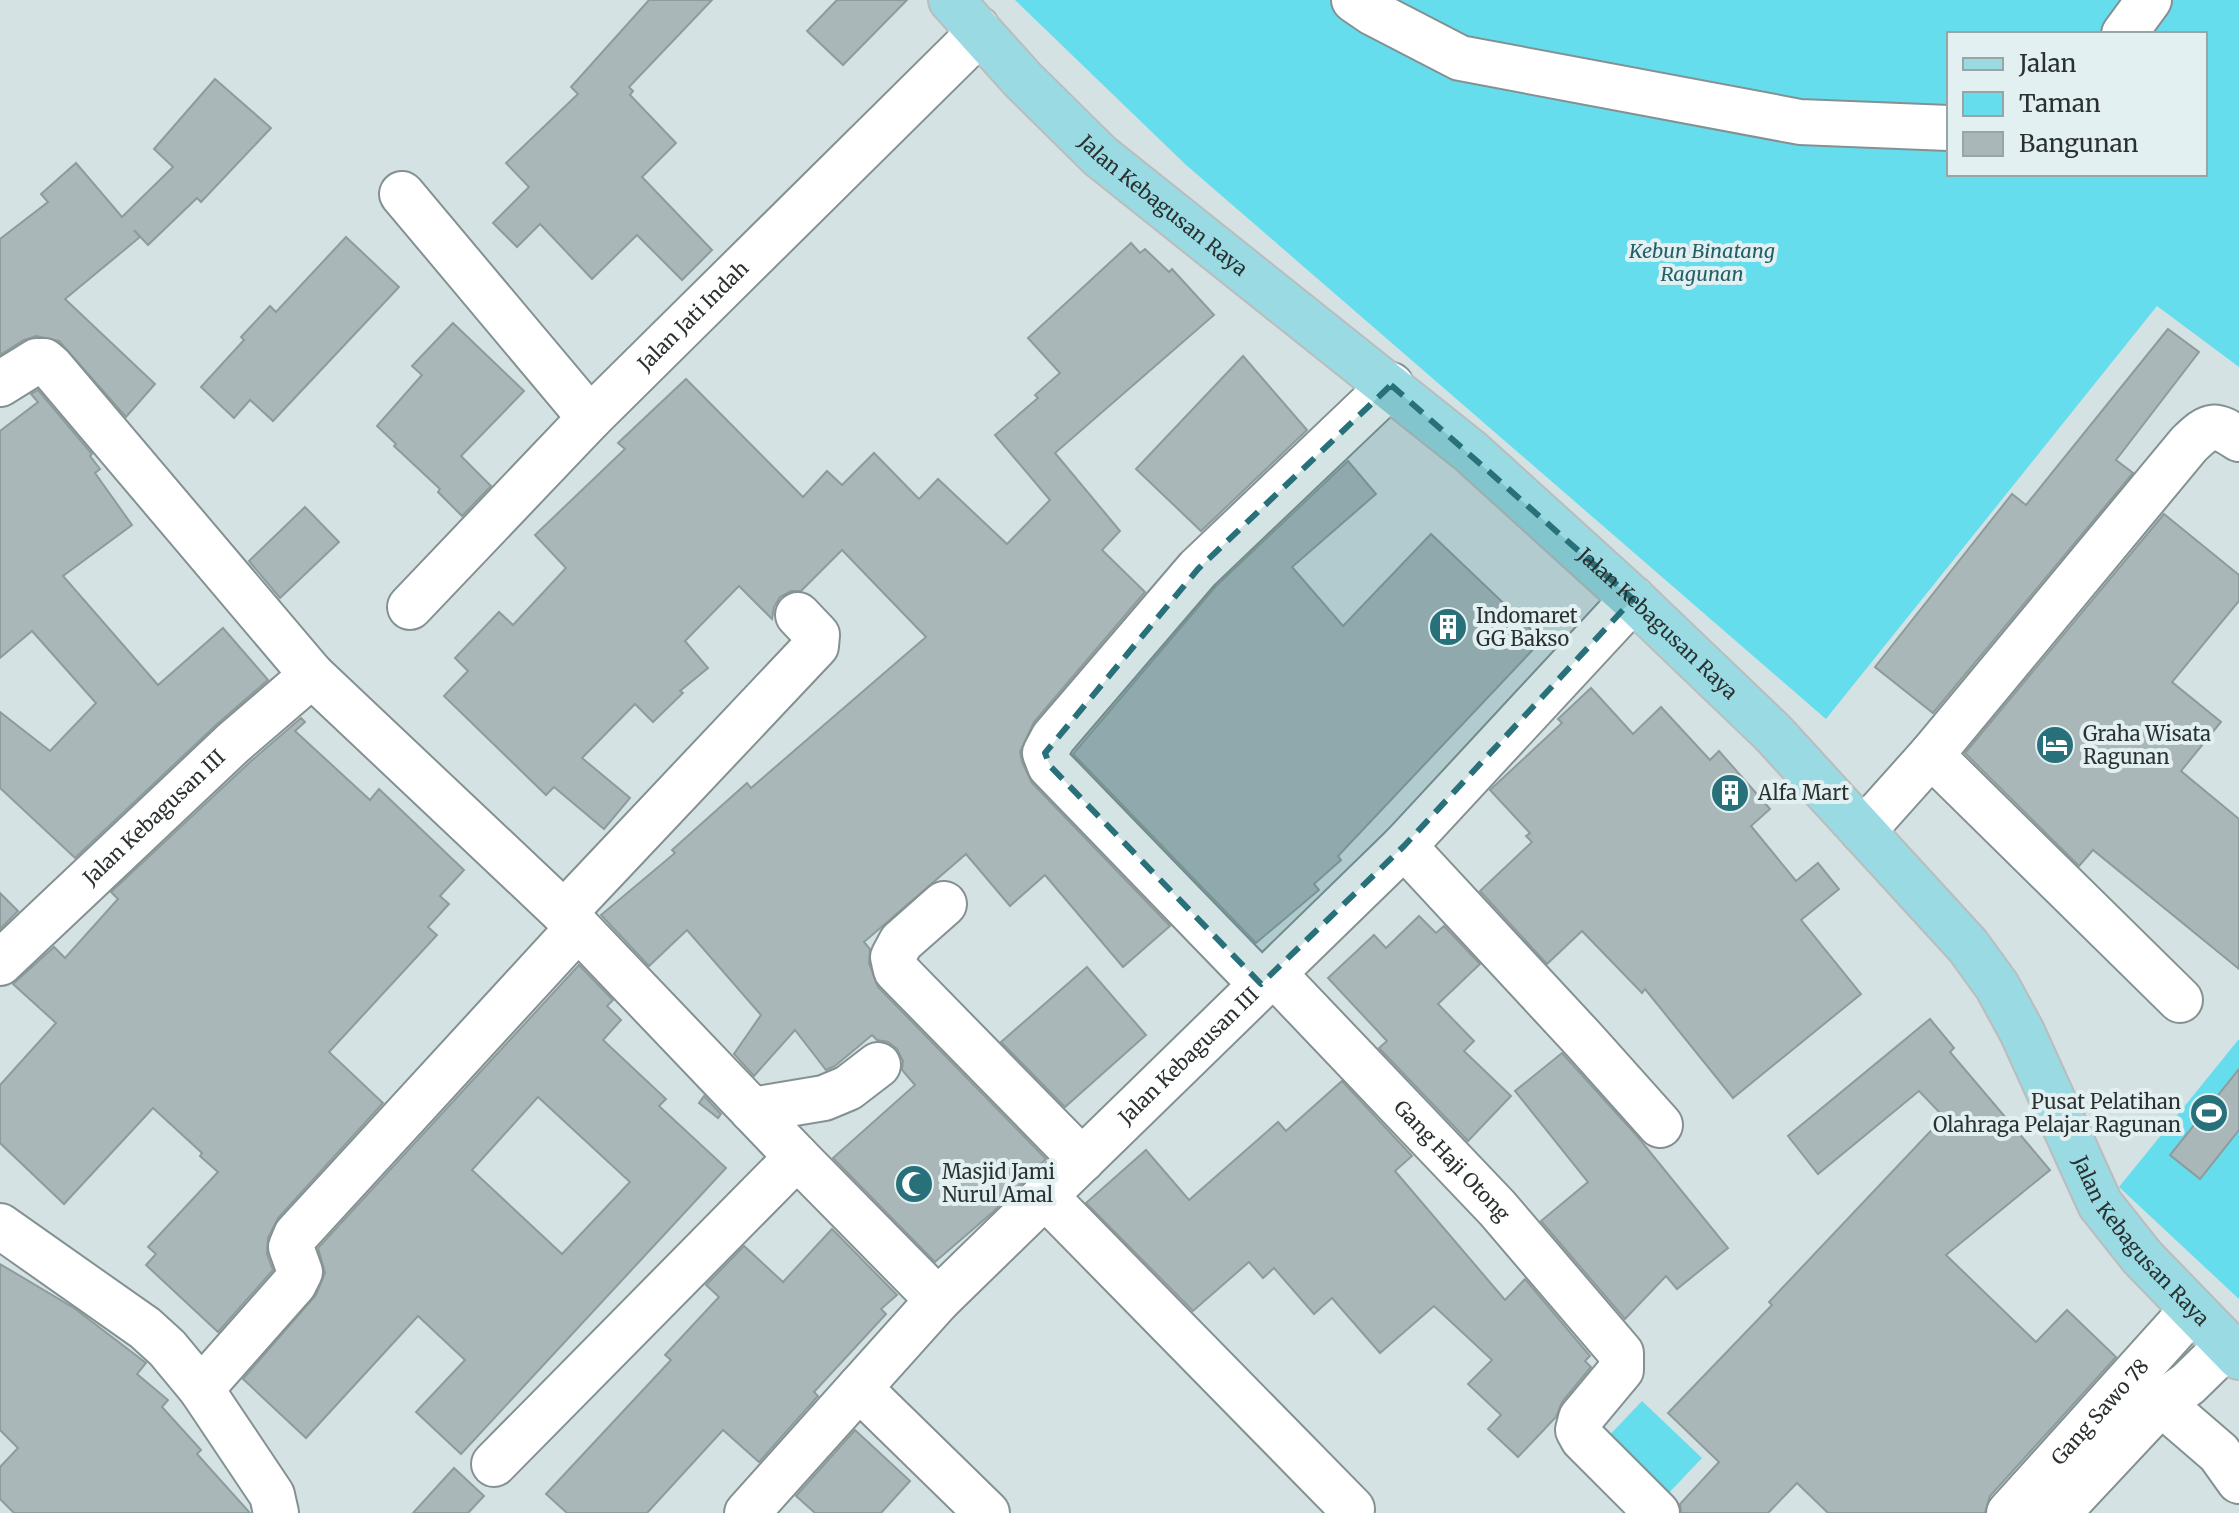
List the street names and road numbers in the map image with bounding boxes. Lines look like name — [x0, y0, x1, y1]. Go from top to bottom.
street label: Jalan Kebagusan Raya — [1073, 129, 1253, 281]
street label: Jalan Jati Indah — [631, 255, 753, 377]
street label: Jalan Kebagusan Raya — [1572, 541, 1743, 705]
street label: Jalan Kebagusan III — [77, 744, 230, 891]
street label: Jalan Kebagusan III — [1112, 982, 1264, 1130]
street label: Gang Haji Otong — [1389, 1095, 1516, 1226]
street label: Jalan Kebagusan Raya — [2067, 1151, 2215, 1331]
street label: Gang Sawo 78 — [2046, 1354, 2154, 1470]

